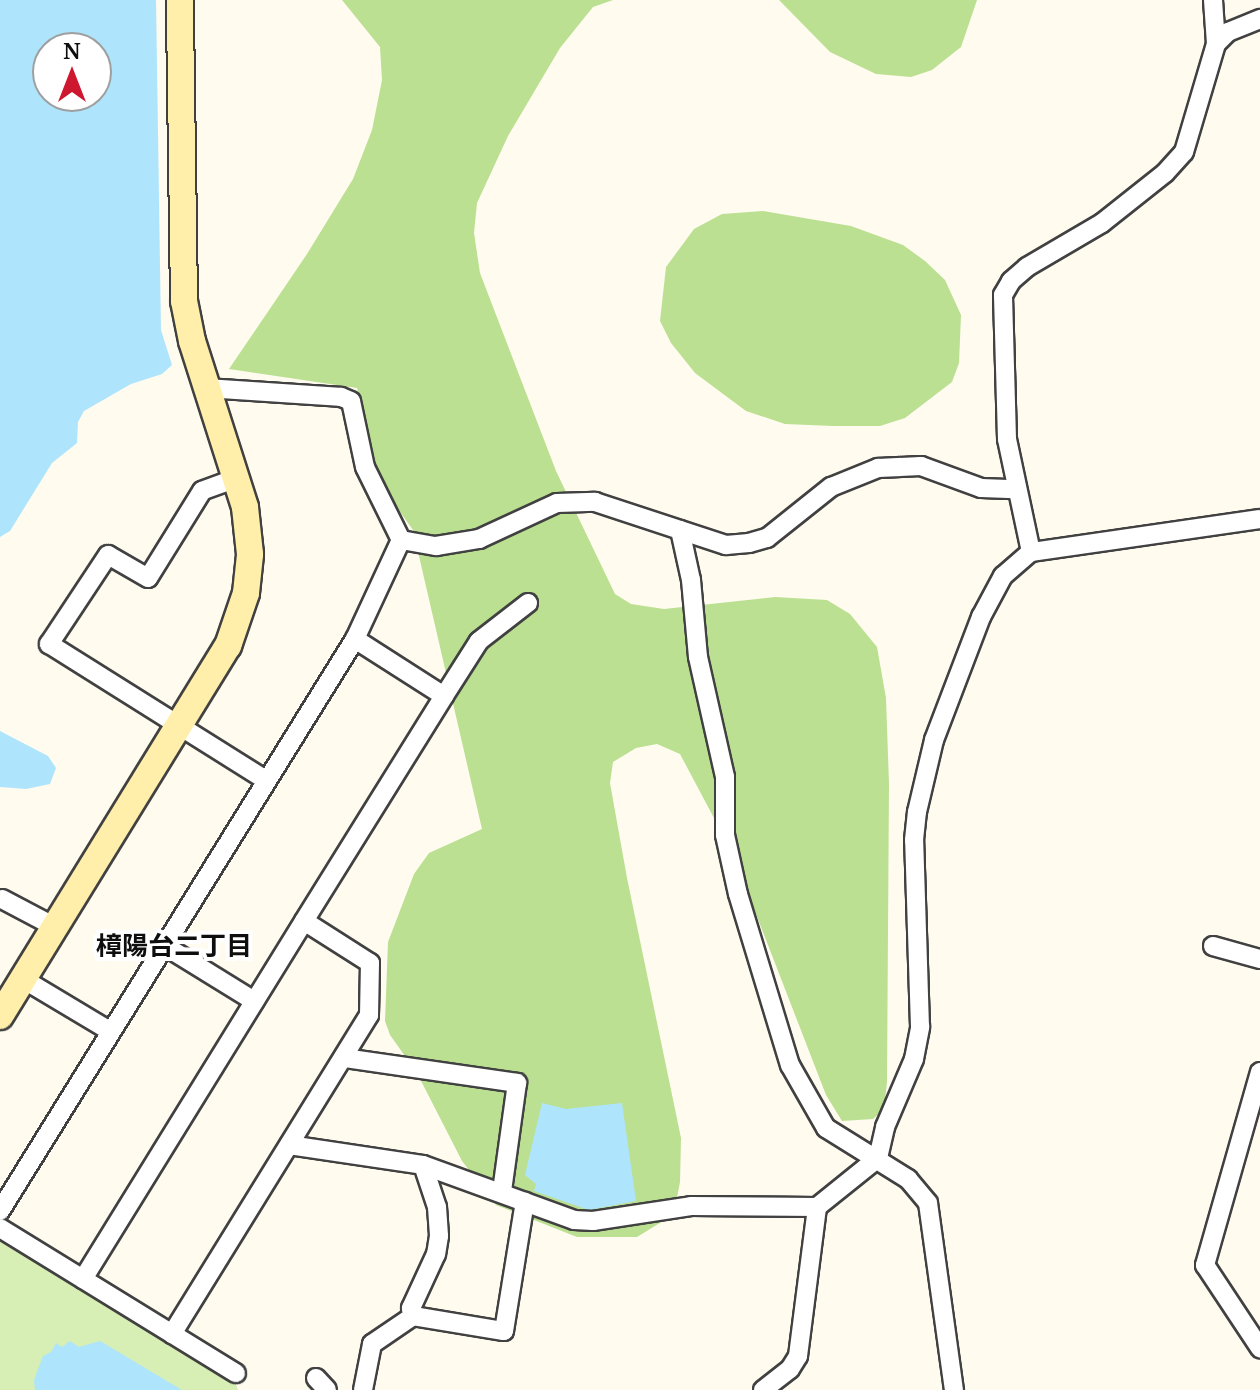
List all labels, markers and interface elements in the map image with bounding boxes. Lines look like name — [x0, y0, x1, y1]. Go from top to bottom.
north arrow — [32, 32, 112, 112]
text: N — [63, 35, 81, 65]
district label: 樟陽台二丁目 — [96, 930, 252, 962]

